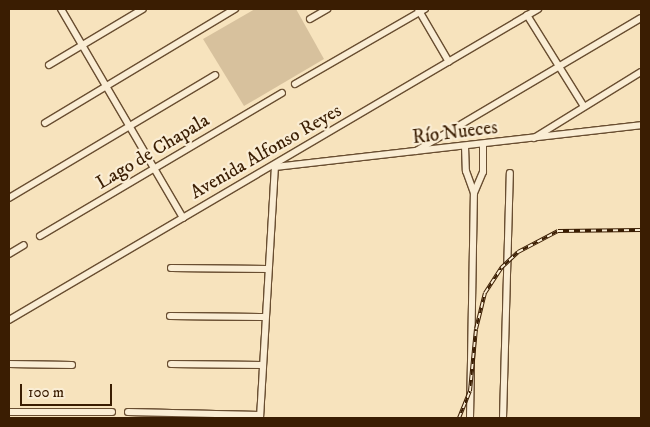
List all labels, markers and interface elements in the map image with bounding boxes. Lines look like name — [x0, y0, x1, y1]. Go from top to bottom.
street label: Avenida Alfonso Reyes — [186, 99, 346, 205]
street label: Lago de Chapala — [92, 109, 214, 195]
street label: Río Nueces — [411, 116, 499, 150]
scale bar — [22, 374, 115, 406]
text: 100 m — [28, 383, 64, 402]

